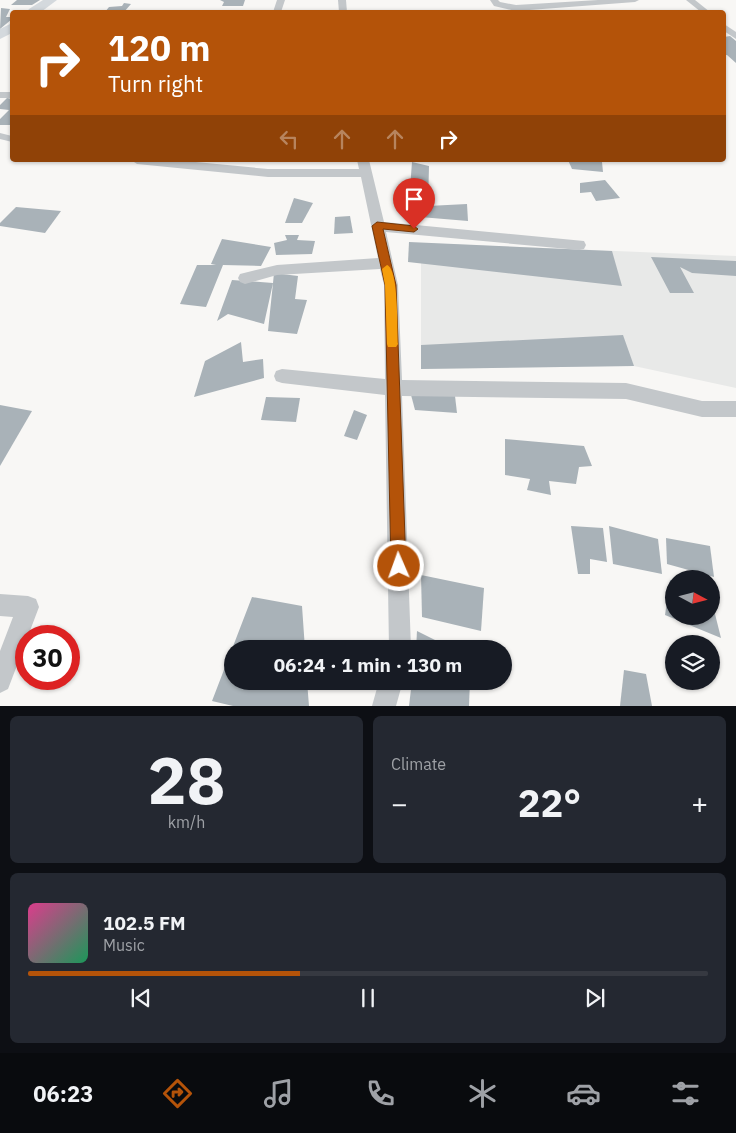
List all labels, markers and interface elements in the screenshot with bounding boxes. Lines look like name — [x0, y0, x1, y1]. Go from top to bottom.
text: 120 m — [108, 25, 211, 71]
icon: right — [25, 30, 90, 95]
text: Turn right — [108, 69, 203, 98]
icon: left — [275, 125, 303, 153]
icon: ahead — [328, 125, 356, 153]
icon: ahead — [381, 125, 409, 153]
icon: right — [434, 125, 462, 153]
pin — [393, 178, 435, 229]
icon: arrive — [400, 185, 428, 213]
position arrow — [372, 539, 424, 591]
north arrow — [665, 570, 720, 625]
map controls — [665, 570, 720, 690]
speed limit sign: 30 — [15, 625, 80, 690]
button: layers — [665, 635, 720, 690]
text: 06:24 · 1 min · 130 m — [274, 653, 462, 677]
text: 28 — [147, 737, 226, 822]
text: Climate — [391, 754, 446, 774]
text: 22° — [518, 778, 581, 827]
text: − — [391, 785, 408, 822]
text: + — [691, 785, 708, 822]
text: km/h — [168, 812, 205, 832]
text: 102.5 FM — [103, 911, 186, 935]
text: Music — [103, 935, 145, 955]
icon: previous — [127, 984, 155, 1012]
icon: pause — [354, 984, 382, 1012]
icon: next — [581, 984, 609, 1012]
icon: directions — [160, 1076, 195, 1111]
icon: music — [261, 1076, 296, 1111]
icon: phone — [363, 1076, 398, 1111]
icon: climate — [465, 1076, 500, 1111]
icon: car — [566, 1076, 601, 1111]
icon: filters — [668, 1076, 703, 1111]
text: 06:23 — [33, 1079, 93, 1108]

